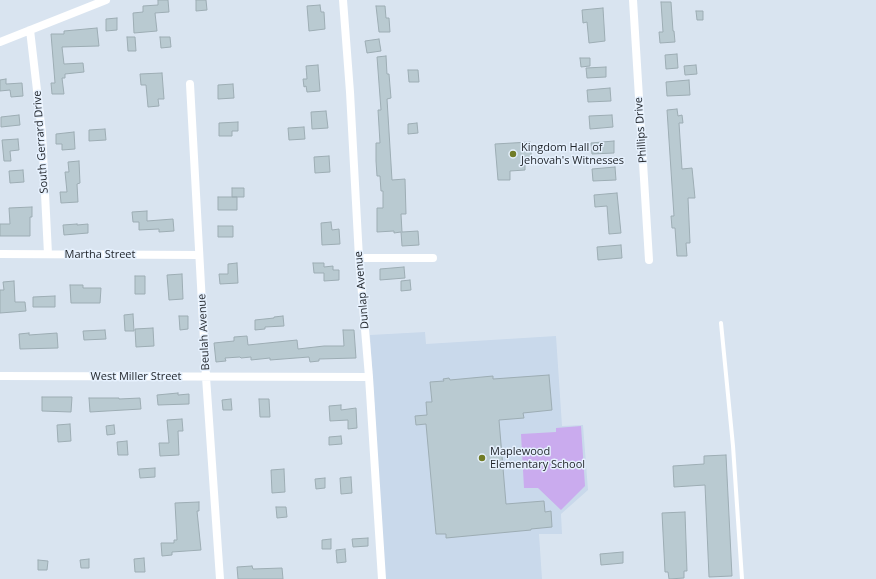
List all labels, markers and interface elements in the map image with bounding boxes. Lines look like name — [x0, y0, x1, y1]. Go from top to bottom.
street label: South Gerrard Drive — [31, 90, 51, 194]
street label: Phillips Drive — [632, 97, 650, 163]
place label: Kingdom Hall of Jehovah's Witnesses — [521, 141, 624, 167]
marker: Kingdom Hall of Jehovah's Witnesses — [508, 149, 518, 159]
street label: Martha Street — [65, 248, 135, 262]
street label: Dunlap Avenue — [352, 250, 372, 330]
street label: Beulah Avenue — [195, 293, 213, 371]
street label: West Miller Street — [91, 370, 181, 384]
place label: Maplewood Elementary School — [490, 445, 585, 471]
marker: Maplewood Elementary School — [477, 453, 487, 463]

